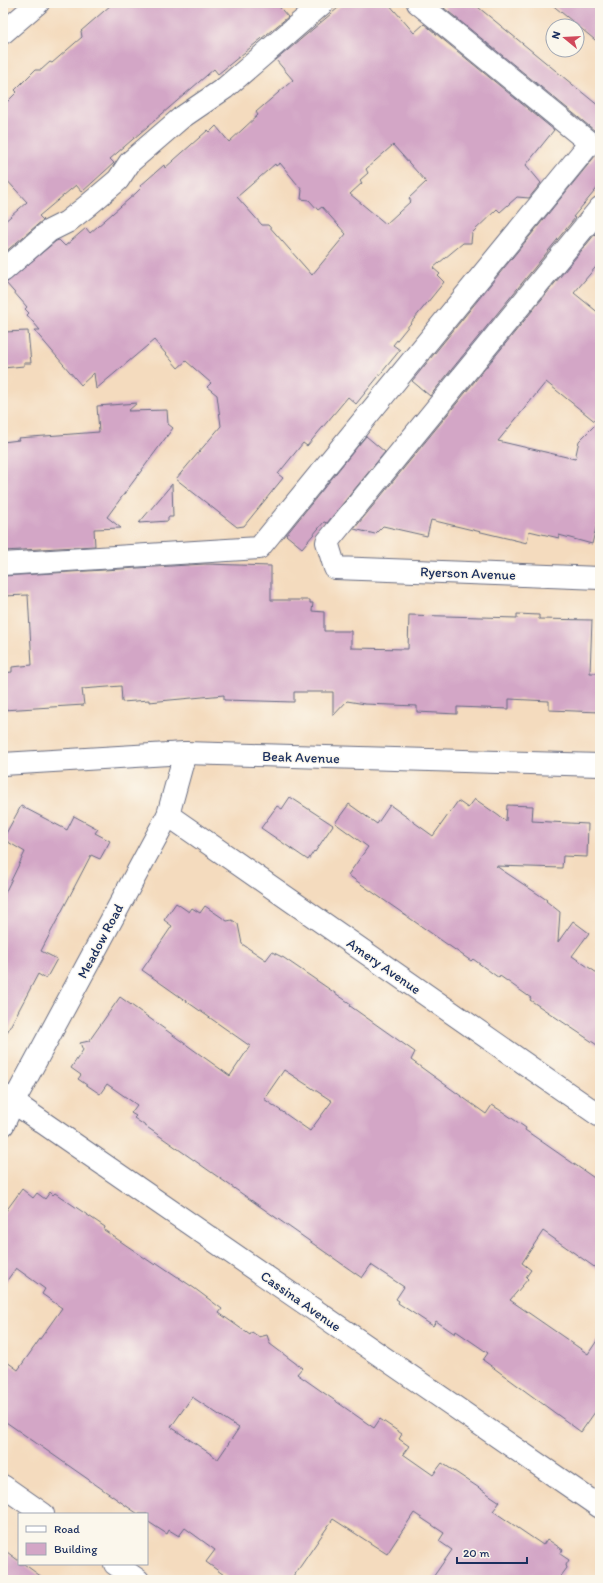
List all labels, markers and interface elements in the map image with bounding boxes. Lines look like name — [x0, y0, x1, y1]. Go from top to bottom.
north arrow — [545, 18, 585, 58]
text: N — [549, 30, 563, 41]
street label: Ryerson Avenue — [420, 563, 517, 584]
street label: Beak Avenue — [262, 748, 340, 767]
street label: Meadow Road — [74, 901, 127, 981]
street label: Amery Avenue — [343, 935, 424, 998]
street label: Cassina Avenue — [257, 1267, 344, 1336]
legend — [18, 1513, 148, 1565]
text: Road — [54, 1522, 80, 1536]
scale bar — [457, 1539, 527, 1565]
text: Building — [54, 1542, 98, 1556]
text: 20 m — [463, 1546, 490, 1560]

